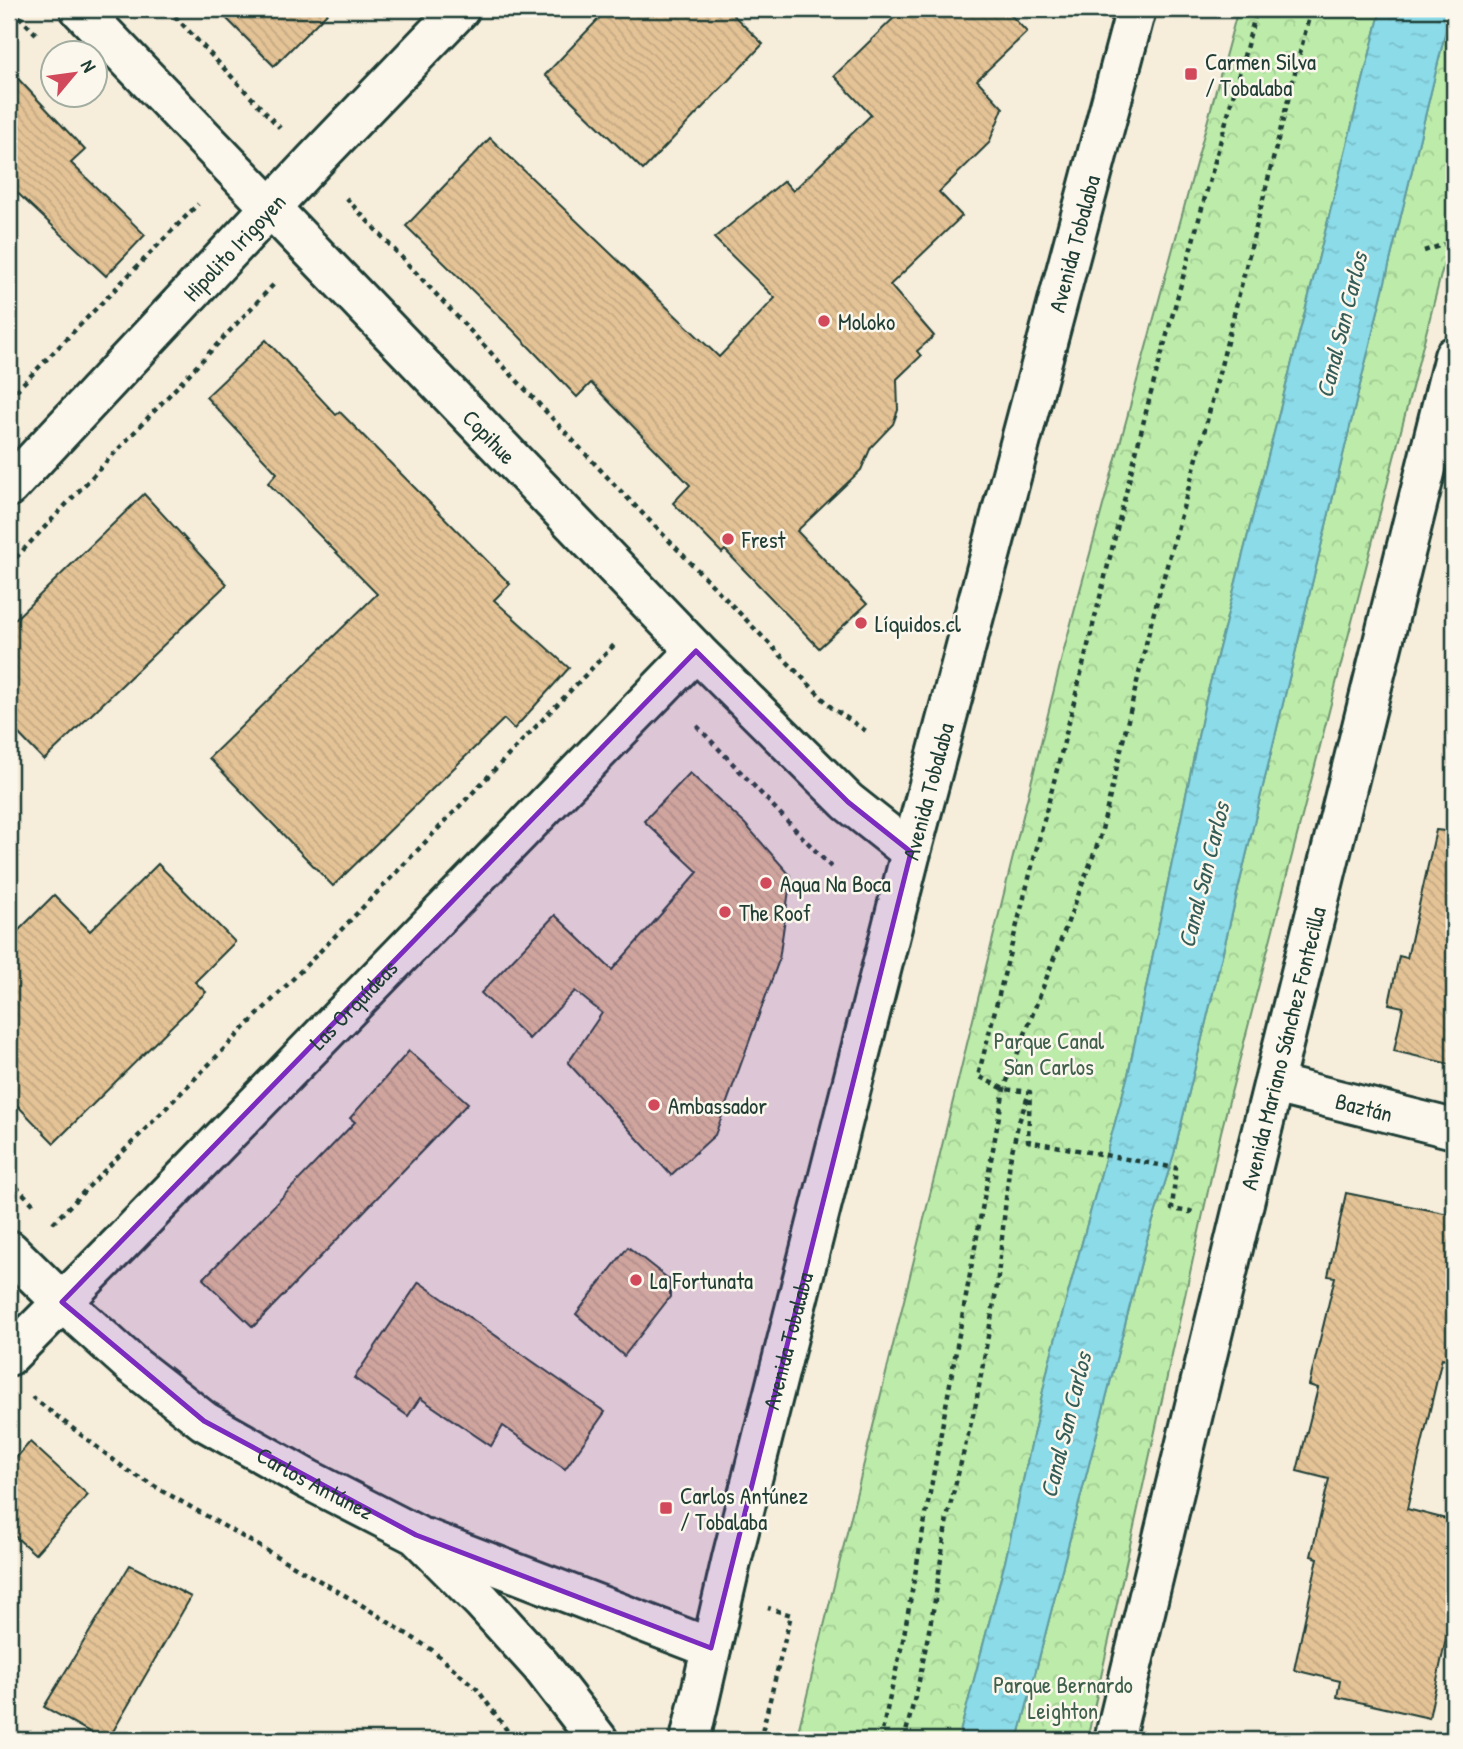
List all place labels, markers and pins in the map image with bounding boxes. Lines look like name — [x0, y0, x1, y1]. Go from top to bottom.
place label: Carmen Silva / Tobalaba — [1205, 46, 1316, 103]
marker: Carmen Silva / Tobalaba — [1183, 66, 1199, 82]
place label: Moloko — [838, 306, 895, 337]
marker: Moloko — [816, 313, 832, 329]
place label: Frest — [741, 524, 786, 555]
marker: Frest — [720, 531, 736, 547]
place label: Líquidos.cl — [875, 608, 962, 639]
marker: Líquidos.cl — [853, 615, 869, 631]
place label: Aqua Na Boca — [780, 868, 891, 899]
marker: Aqua Na Boca — [758, 875, 774, 891]
place label: The Roof — [739, 897, 812, 928]
marker: The Roof — [717, 904, 733, 920]
place label: Ambassador — [668, 1090, 767, 1121]
marker: Ambassador — [646, 1097, 662, 1113]
place label: La Fortunata — [650, 1265, 753, 1296]
marker: La Fortunata — [628, 1272, 644, 1288]
place label: Carlos Antúnez / Tobalaba — [680, 1480, 808, 1537]
marker: Carlos Antúnez / Tobalaba — [658, 1500, 674, 1516]

